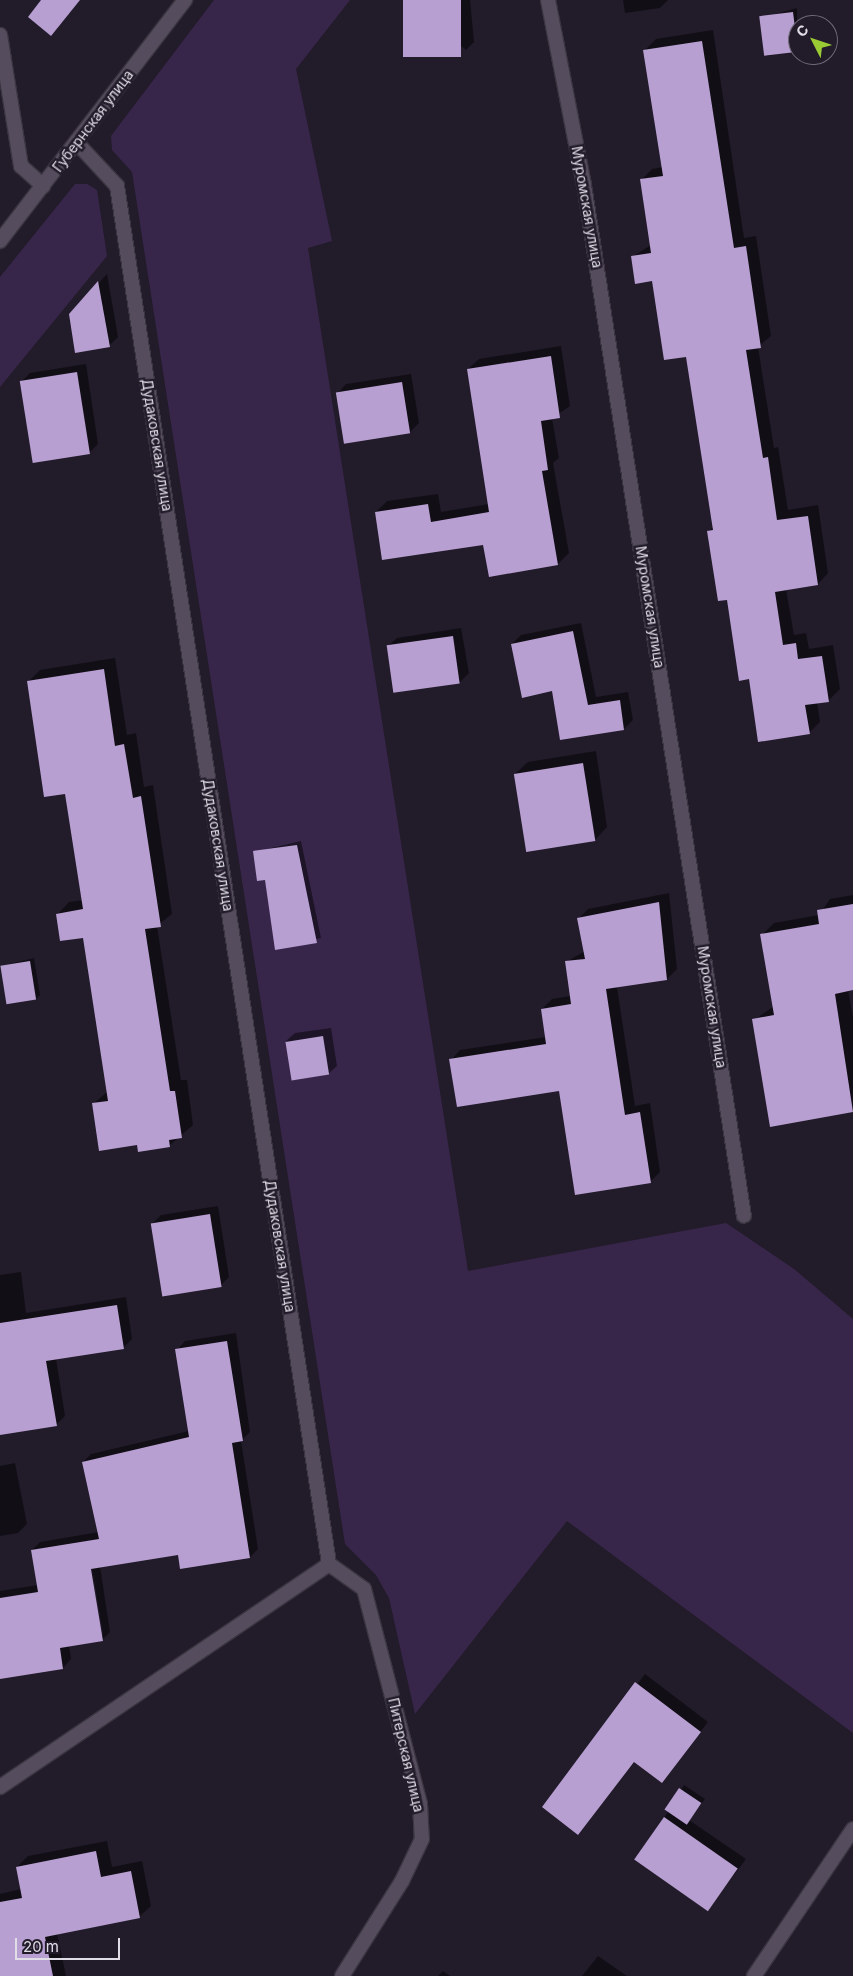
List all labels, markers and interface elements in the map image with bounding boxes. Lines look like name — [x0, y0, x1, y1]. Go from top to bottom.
north arrow — [788, 15, 838, 65]
text: С — [792, 21, 812, 40]
street label: Губернская улица — [49, 67, 137, 175]
street label: Муромская улица — [568, 145, 606, 269]
street label: Дудаковская улица — [138, 378, 176, 512]
street label: Муромская улица — [632, 545, 668, 669]
street label: Дудаковская улица — [199, 778, 237, 912]
street label: Муромская улица — [694, 945, 730, 1069]
street label: Дудаковская улица — [261, 1179, 299, 1313]
street label: Питерская улица — [385, 1696, 427, 1814]
scale bar — [18, 1928, 122, 1960]
text: 20 m — [23, 1937, 59, 1956]

